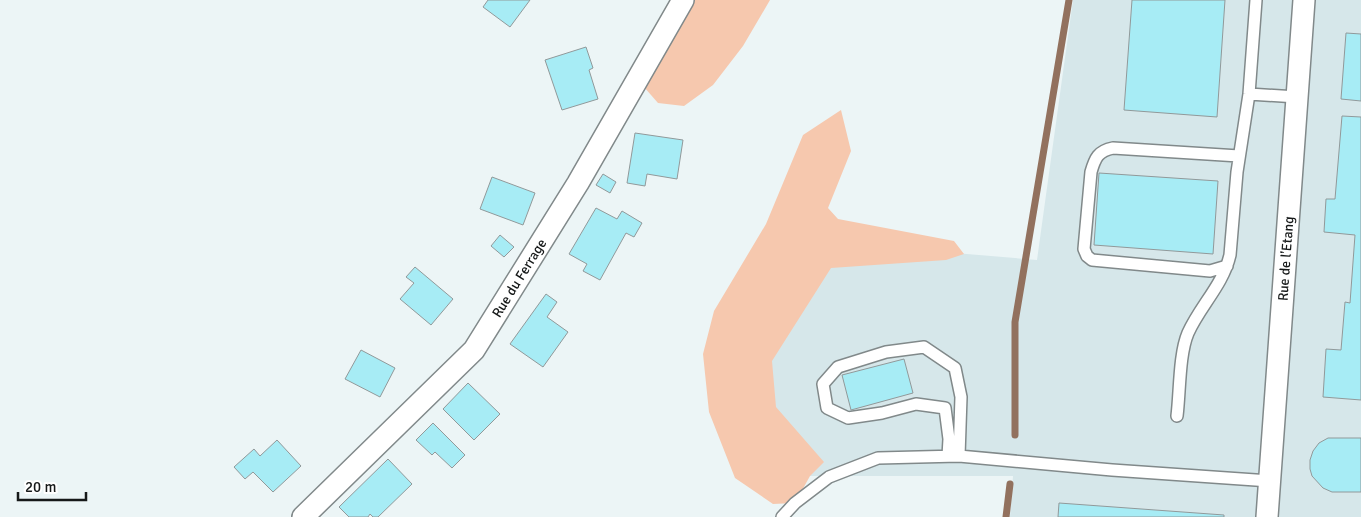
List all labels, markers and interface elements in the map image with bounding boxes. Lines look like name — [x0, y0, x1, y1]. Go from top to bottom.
street label: Rue de l'Etang — [1274, 216, 1297, 302]
street label: Rue du Ferrage — [488, 236, 550, 321]
scale bar — [18, 470, 85, 502]
text: 20 m — [25, 478, 56, 496]

